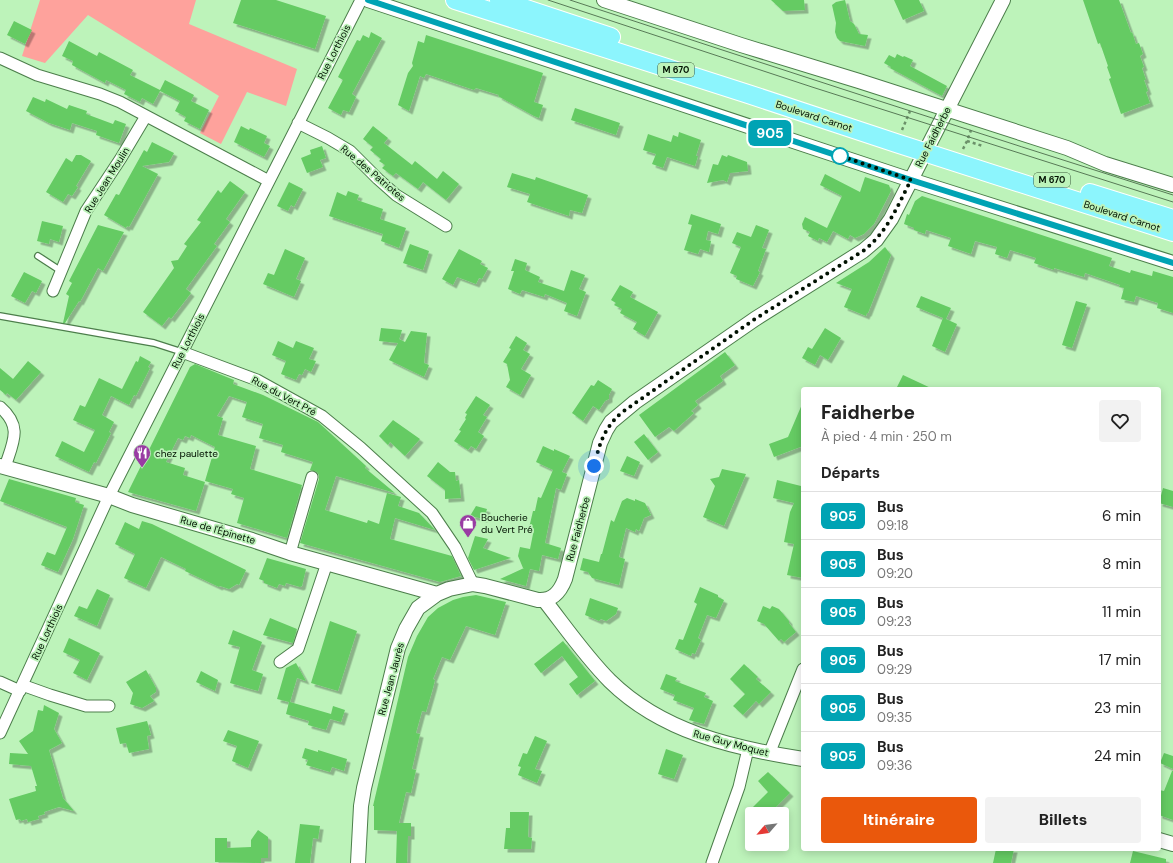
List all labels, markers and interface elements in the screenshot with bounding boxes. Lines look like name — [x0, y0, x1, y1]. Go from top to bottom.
street label: Rue Lorthiois — [315, 22, 353, 82]
road number: M 670 — [658, 63, 694, 77]
street label: Boulevard Carnot — [774, 97, 854, 135]
street label: Rue Faidherbe — [912, 104, 954, 169]
line badge: 905 — [747, 120, 793, 146]
text: 905 — [756, 124, 784, 142]
street label: Rue des Patriotes — [338, 142, 408, 204]
street label: Rue Jean Moulin — [82, 145, 133, 215]
unlabelled marker — [831, 147, 849, 165]
road number: M 670 — [1034, 173, 1070, 187]
street label: Boulevard Carnot — [1082, 197, 1162, 235]
street label: Rue Lorthiois — [169, 311, 207, 371]
street label: Rue du Vert Pré — [249, 373, 319, 419]
text: Faidherbe — [821, 400, 915, 425]
button: heart — [1099, 400, 1141, 442]
text: À pied · 4 min · 250 m — [821, 428, 952, 445]
restaurant icon: chez paulette — [132, 443, 152, 468]
place label: chez paulette — [155, 447, 218, 460]
your location — [584, 456, 604, 476]
text: Départs — [821, 463, 880, 483]
street label: Rue Faidherbe — [563, 495, 593, 563]
text: Bus — [877, 497, 904, 517]
text: 6 min — [1102, 506, 1141, 526]
text: 905 — [829, 507, 857, 525]
place label: Boucherie du Vert Pré — [481, 511, 533, 536]
street label: Rue de l'Épinette — [179, 513, 257, 547]
shop icon: Boucherie du Vert Pré — [458, 513, 478, 538]
text: 09:18 — [877, 517, 909, 534]
text: Bus — [877, 545, 904, 565]
text: 8 min — [1102, 554, 1141, 574]
text: 905 — [829, 555, 857, 573]
text: 09:20 — [877, 565, 913, 582]
text: Bus — [877, 593, 904, 613]
street label: Rue Lorthiois — [28, 602, 66, 662]
text: 11 min — [1102, 602, 1141, 622]
text: 905 — [829, 603, 857, 621]
text: 09:23 — [877, 613, 912, 630]
street label: Rue Jean Jaurès — [375, 641, 407, 717]
text: Bus — [877, 641, 904, 661]
text: 17 min — [1099, 650, 1141, 670]
text: 905 — [829, 651, 857, 669]
text: 09:29 — [877, 661, 912, 678]
text: Bus — [877, 689, 904, 709]
text: 23 min — [1094, 698, 1141, 718]
text: 905 — [829, 699, 857, 717]
text: 09:35 — [877, 709, 912, 726]
street label: Rue Guy Moquet — [692, 727, 770, 759]
text: Bus — [877, 737, 904, 757]
text: 24 min — [1094, 746, 1141, 766]
text: 905 — [829, 747, 857, 765]
text: 09:36 — [877, 757, 913, 774]
button: Itinéraire — [821, 797, 977, 843]
button: Billets — [985, 797, 1141, 843]
north arrow — [745, 807, 789, 851]
map controls — [745, 807, 789, 851]

